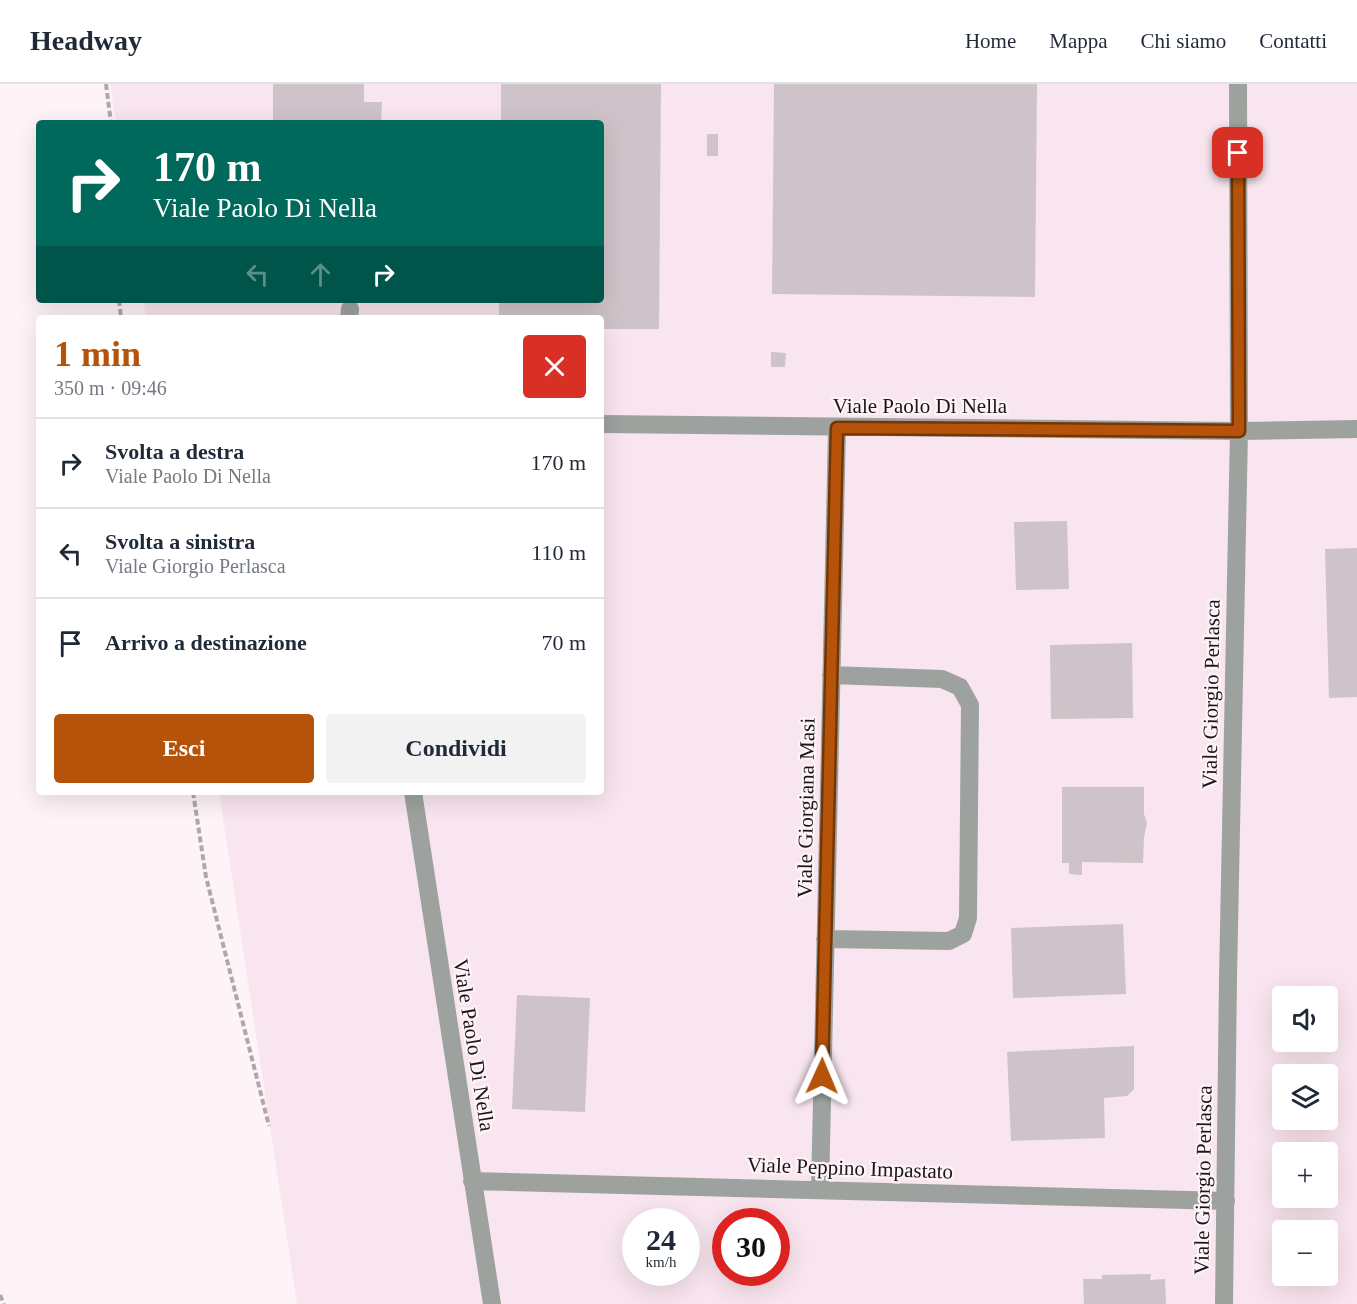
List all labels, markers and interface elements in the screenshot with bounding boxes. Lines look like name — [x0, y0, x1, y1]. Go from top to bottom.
text: Headway — [30, 25, 142, 56]
text: Home — [965, 29, 1016, 53]
text: Mappa — [1049, 29, 1108, 53]
text: Chi siamo — [1141, 29, 1226, 53]
text: Contatti — [1259, 29, 1327, 53]
pin — [1212, 127, 1263, 178]
icon: arrive — [1221, 136, 1254, 169]
icon: right — [54, 144, 132, 222]
text: 170 m — [153, 144, 262, 190]
text: Viale Paolo Di Nella — [153, 193, 377, 223]
icon: left — [241, 258, 274, 291]
icon: ahead — [304, 258, 337, 291]
icon: right — [367, 258, 400, 291]
text: 1 min — [54, 334, 141, 374]
button: close — [523, 335, 586, 398]
text: 350 m · 09:46 — [54, 377, 167, 399]
street label: Viale Paolo Di Nella — [833, 394, 1008, 418]
text: Svolta a destra — [105, 439, 244, 464]
icon: right — [54, 447, 87, 480]
text: 170 m — [530, 450, 586, 475]
text: Viale Paolo Di Nella — [105, 465, 271, 487]
text: Svolta a sinistra — [105, 529, 255, 554]
icon: left — [54, 537, 87, 570]
text: 110 m — [531, 540, 586, 565]
text: Viale Giorgio Perlasca — [105, 555, 286, 577]
street label: Viale Giorgio Perlasca — [1197, 598, 1225, 789]
icon: arrive — [54, 627, 87, 660]
text: Arrivo a destinazione — [105, 630, 307, 655]
text: 70 m — [541, 630, 586, 655]
button: Esci — [54, 714, 314, 783]
button: Condividi — [326, 714, 586, 783]
street label: Viale Giorgiana Masi — [792, 717, 820, 898]
street label: Viale Paolo Di Nella — [449, 957, 500, 1134]
map controls — [1272, 986, 1338, 1286]
button: sound — [1272, 986, 1338, 1052]
position arrow — [790, 1044, 854, 1108]
button: layers — [1272, 1064, 1338, 1130]
street label: Viale Giorgio Perlasca — [1189, 1084, 1217, 1275]
button: + — [1272, 1142, 1338, 1208]
street label: Viale Peppino Impastato — [746, 1152, 954, 1184]
speed limit sign: 30 — [712, 1208, 790, 1286]
button: − — [1272, 1220, 1338, 1286]
text: 24 — [646, 1223, 676, 1256]
text: km/h — [646, 1254, 676, 1270]

